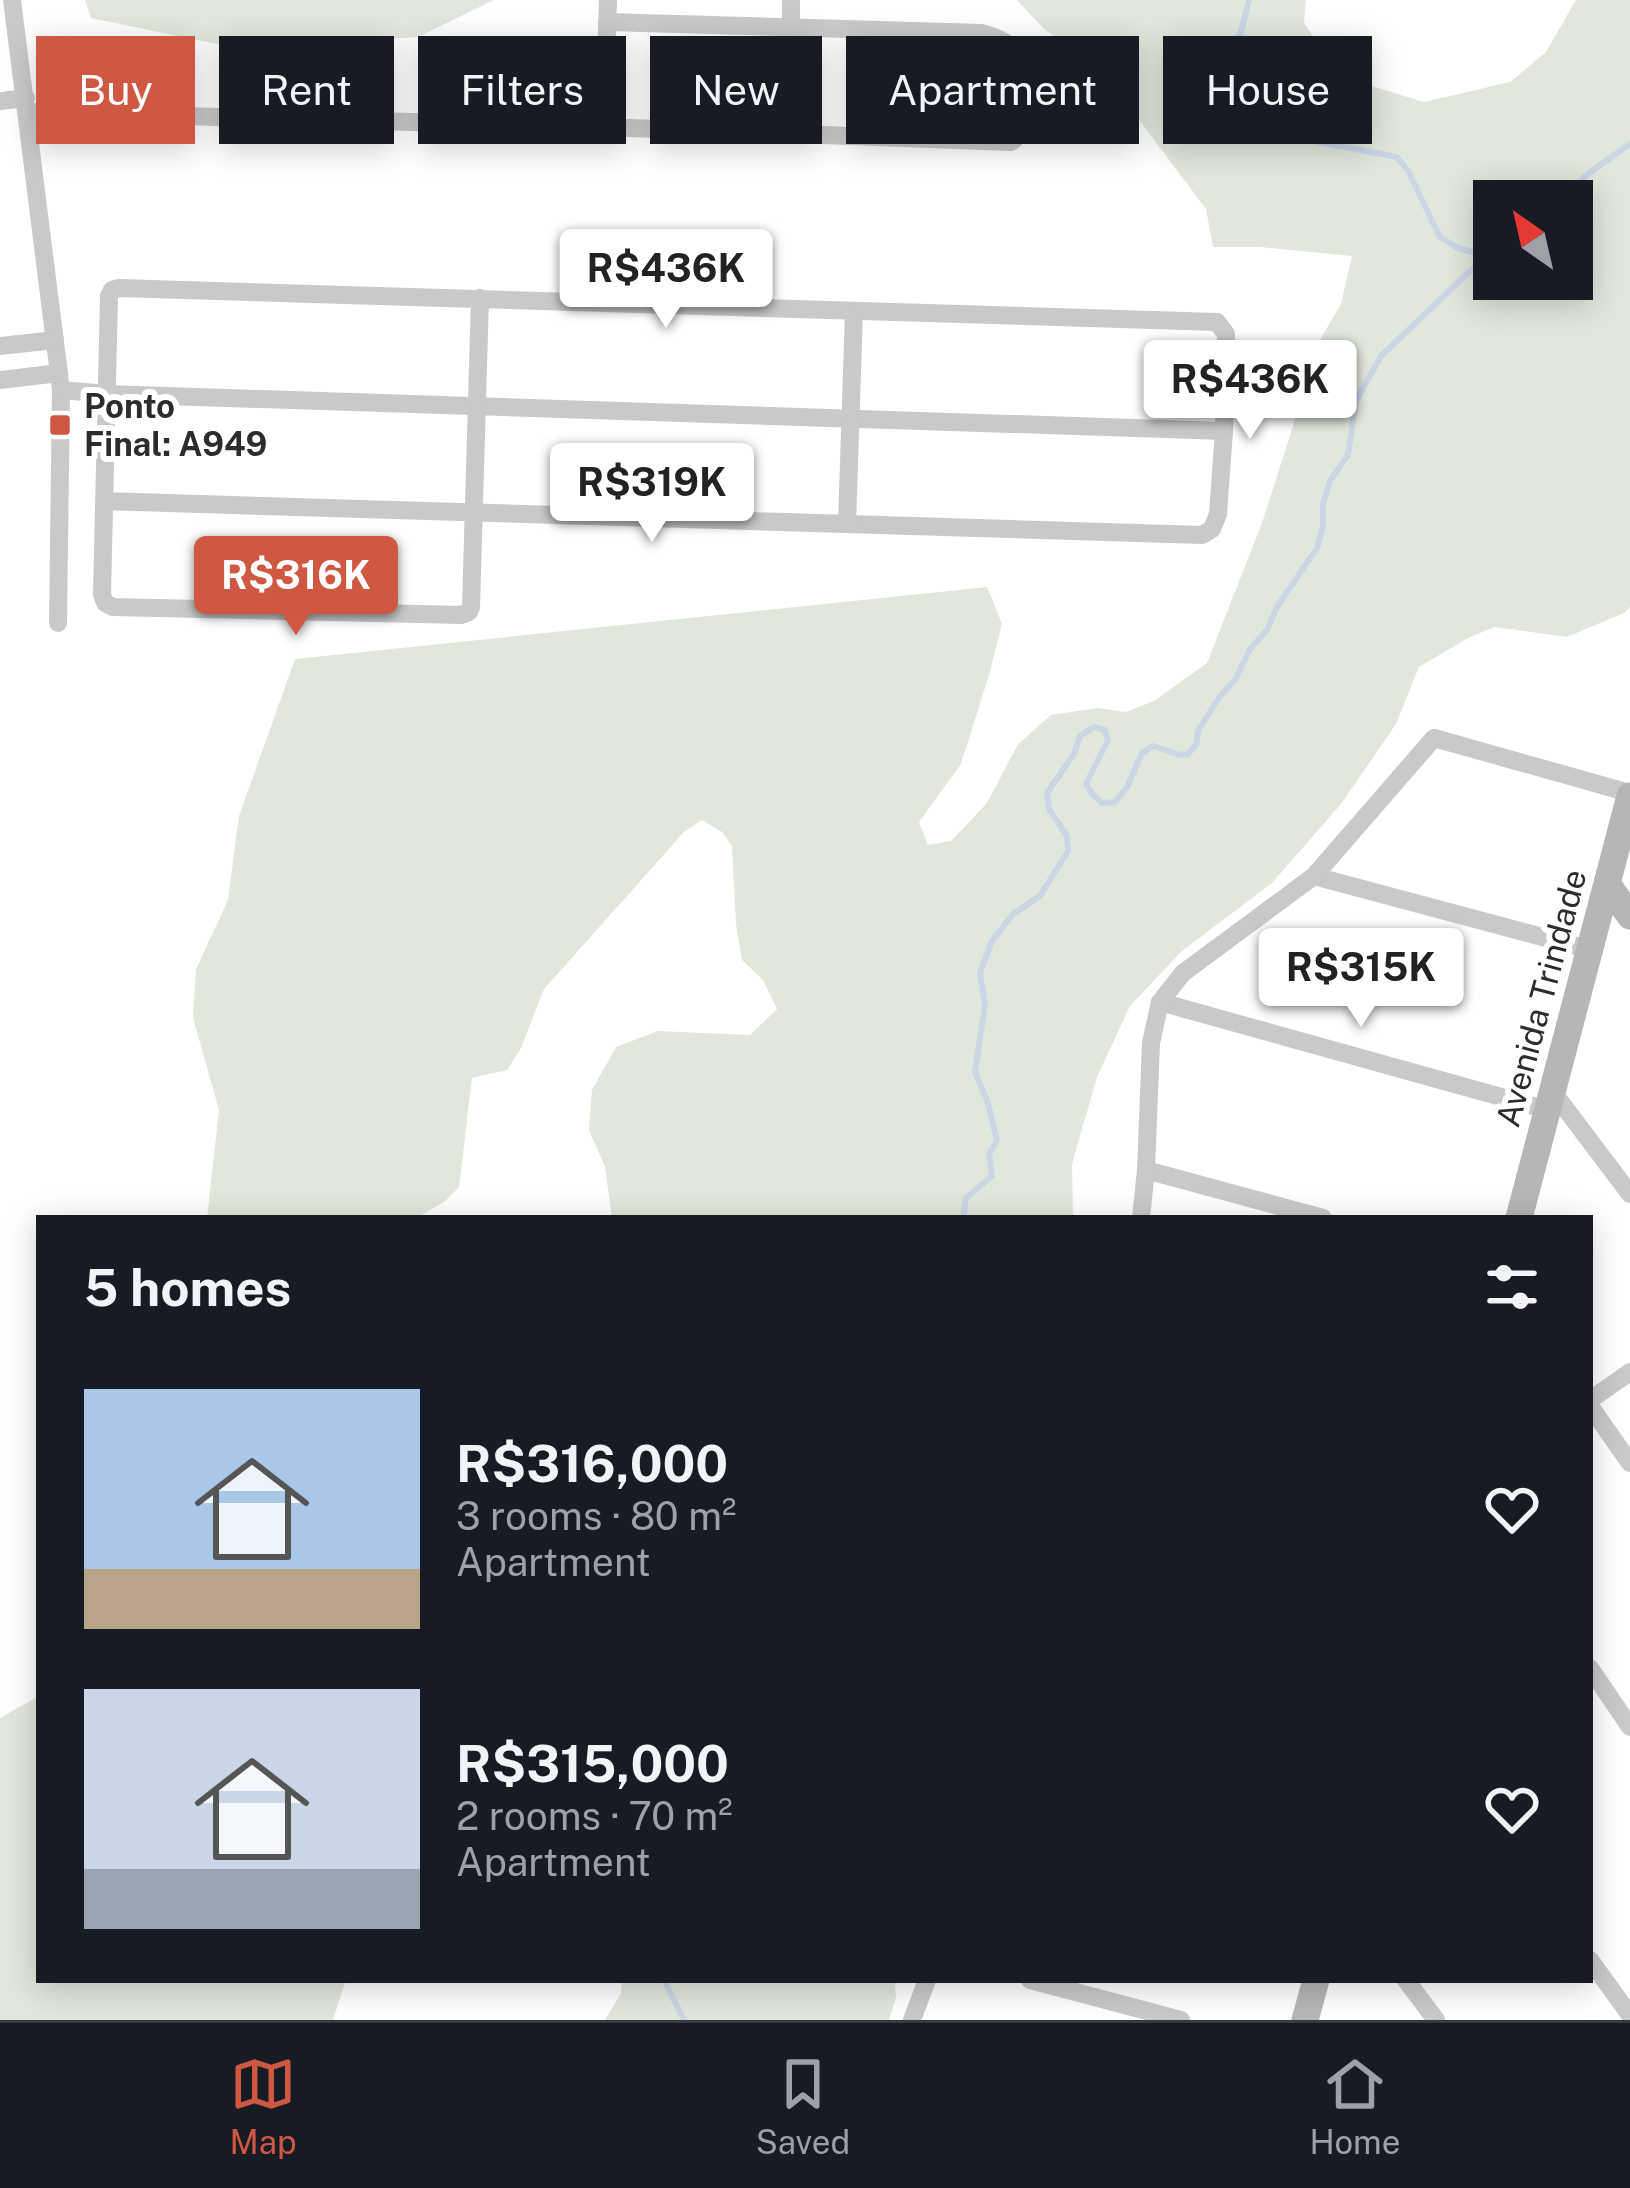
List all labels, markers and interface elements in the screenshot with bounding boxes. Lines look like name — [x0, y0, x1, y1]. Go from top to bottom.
chip: Buy — [36, 36, 195, 144]
chip: Rent — [219, 36, 394, 144]
chip: Filters — [418, 36, 626, 144]
chip: New — [650, 36, 822, 144]
chip: Apartment — [846, 36, 1139, 144]
chip: House — [1163, 36, 1372, 144]
north arrow — [1473, 180, 1593, 300]
map controls — [1473, 180, 1593, 300]
pin: R$436K — [568, 229, 764, 331]
text: R$436K — [587, 245, 745, 291]
pin: R$436K — [1152, 340, 1348, 442]
text: R$436K — [1171, 356, 1329, 402]
place label: Ponto Final: A949 — [84, 387, 267, 463]
marker: Ponto Final: A949 — [47, 412, 73, 438]
pin: R$319K — [554, 443, 750, 545]
text: R$319K — [577, 459, 727, 505]
pin: R$316K — [198, 536, 394, 638]
text: R$316K — [221, 552, 371, 598]
street label: Avenida Trindade — [1488, 865, 1594, 1131]
pin: R$315K — [1263, 928, 1459, 1030]
text: R$315K — [1286, 944, 1436, 990]
icon: filters — [1479, 1254, 1545, 1320]
text: 5 homes — [84, 1258, 291, 1317]
text: R$316,000 — [456, 1434, 728, 1493]
icon: home — [180, 1437, 324, 1581]
icon: heart — [1479, 1476, 1545, 1542]
text: 3 rooms · 80 m² — [456, 1493, 736, 1539]
text: Apartment — [456, 1539, 651, 1585]
text: R$315,000 — [456, 1734, 729, 1793]
icon: home — [180, 1737, 324, 1881]
icon: heart — [1479, 1776, 1545, 1842]
text: 2 rooms · 70 m² — [456, 1793, 733, 1839]
text: Apartment — [456, 1839, 651, 1885]
tab: Map — [230, 2051, 297, 2161]
tab: Saved — [756, 2051, 850, 2161]
tab: Home — [1309, 2051, 1400, 2161]

